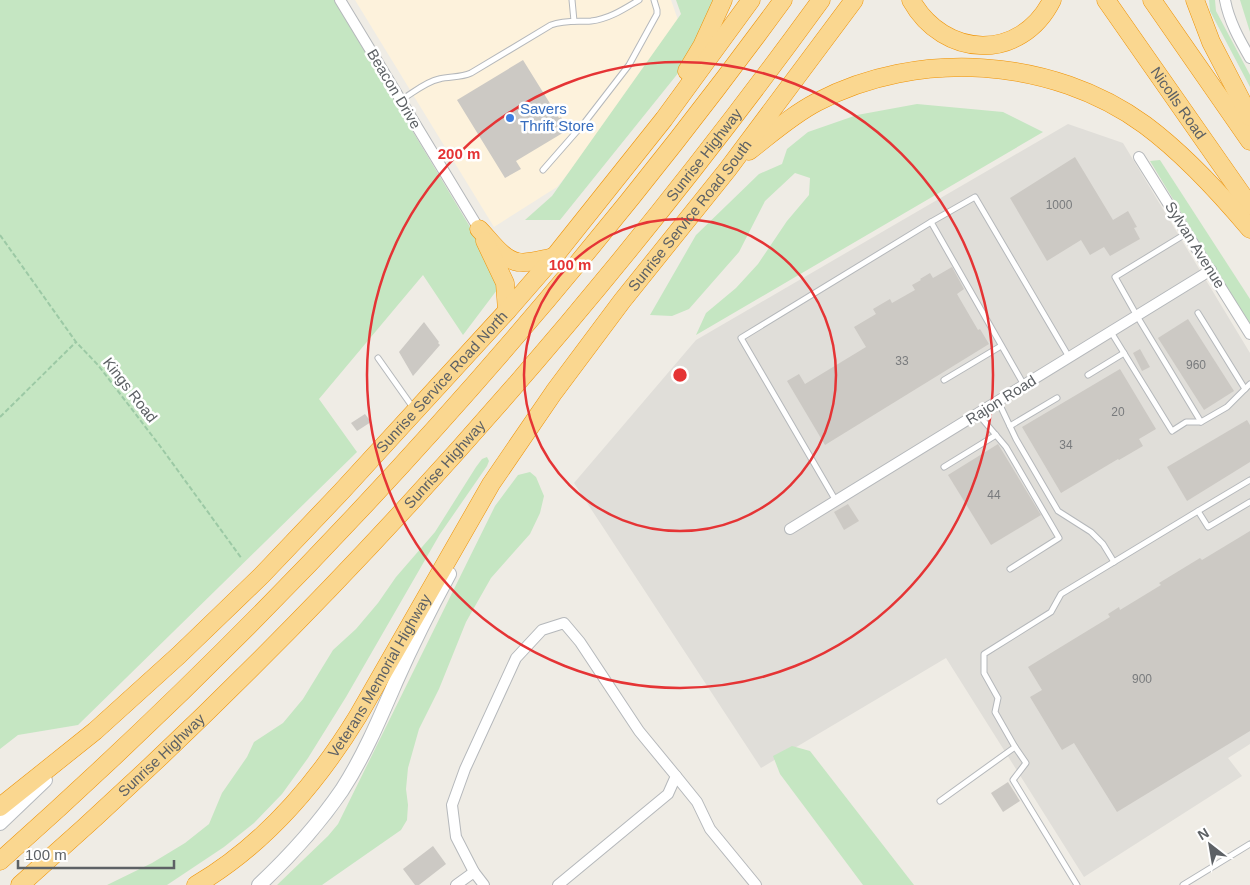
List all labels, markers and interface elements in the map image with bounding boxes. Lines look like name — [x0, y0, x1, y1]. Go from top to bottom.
street label: Beacon Drive — [364, 46, 425, 132]
street label: Nicolls Road — [1147, 64, 1210, 142]
place label: Savers Thrift Store — [520, 100, 594, 134]
street label: Sunrise Highway — [662, 105, 745, 204]
marker: Savers Thrift Store — [504, 112, 516, 124]
street label: Sunrise Service Road South — [624, 136, 755, 294]
text: 200 m — [438, 145, 480, 162]
house number: 1000 — [1046, 198, 1073, 212]
street label: Sylvan Avenue — [1162, 198, 1229, 291]
text: 100 m — [549, 256, 591, 273]
street label: Sunrise Service Road North — [372, 307, 511, 456]
street label: Kings Road — [100, 354, 161, 425]
house number: 33 — [895, 354, 909, 368]
house number: 960 — [1186, 358, 1206, 372]
centre of rings — [671, 366, 689, 384]
street label: Rajon Road — [963, 371, 1039, 428]
house number: 20 — [1111, 405, 1125, 419]
street label: Sunrise Highway — [400, 416, 489, 512]
house number: 34 — [1059, 438, 1073, 452]
house number: 44 — [987, 488, 1001, 502]
street label: Veterans Memorial Highway — [324, 590, 434, 761]
house number: 900 — [1132, 672, 1152, 686]
street label: Sunrise Highway — [115, 710, 208, 800]
north arrow — [1185, 820, 1235, 870]
text: N — [1195, 824, 1212, 843]
scale bar — [18, 838, 174, 870]
text: 100 m — [25, 846, 67, 863]

